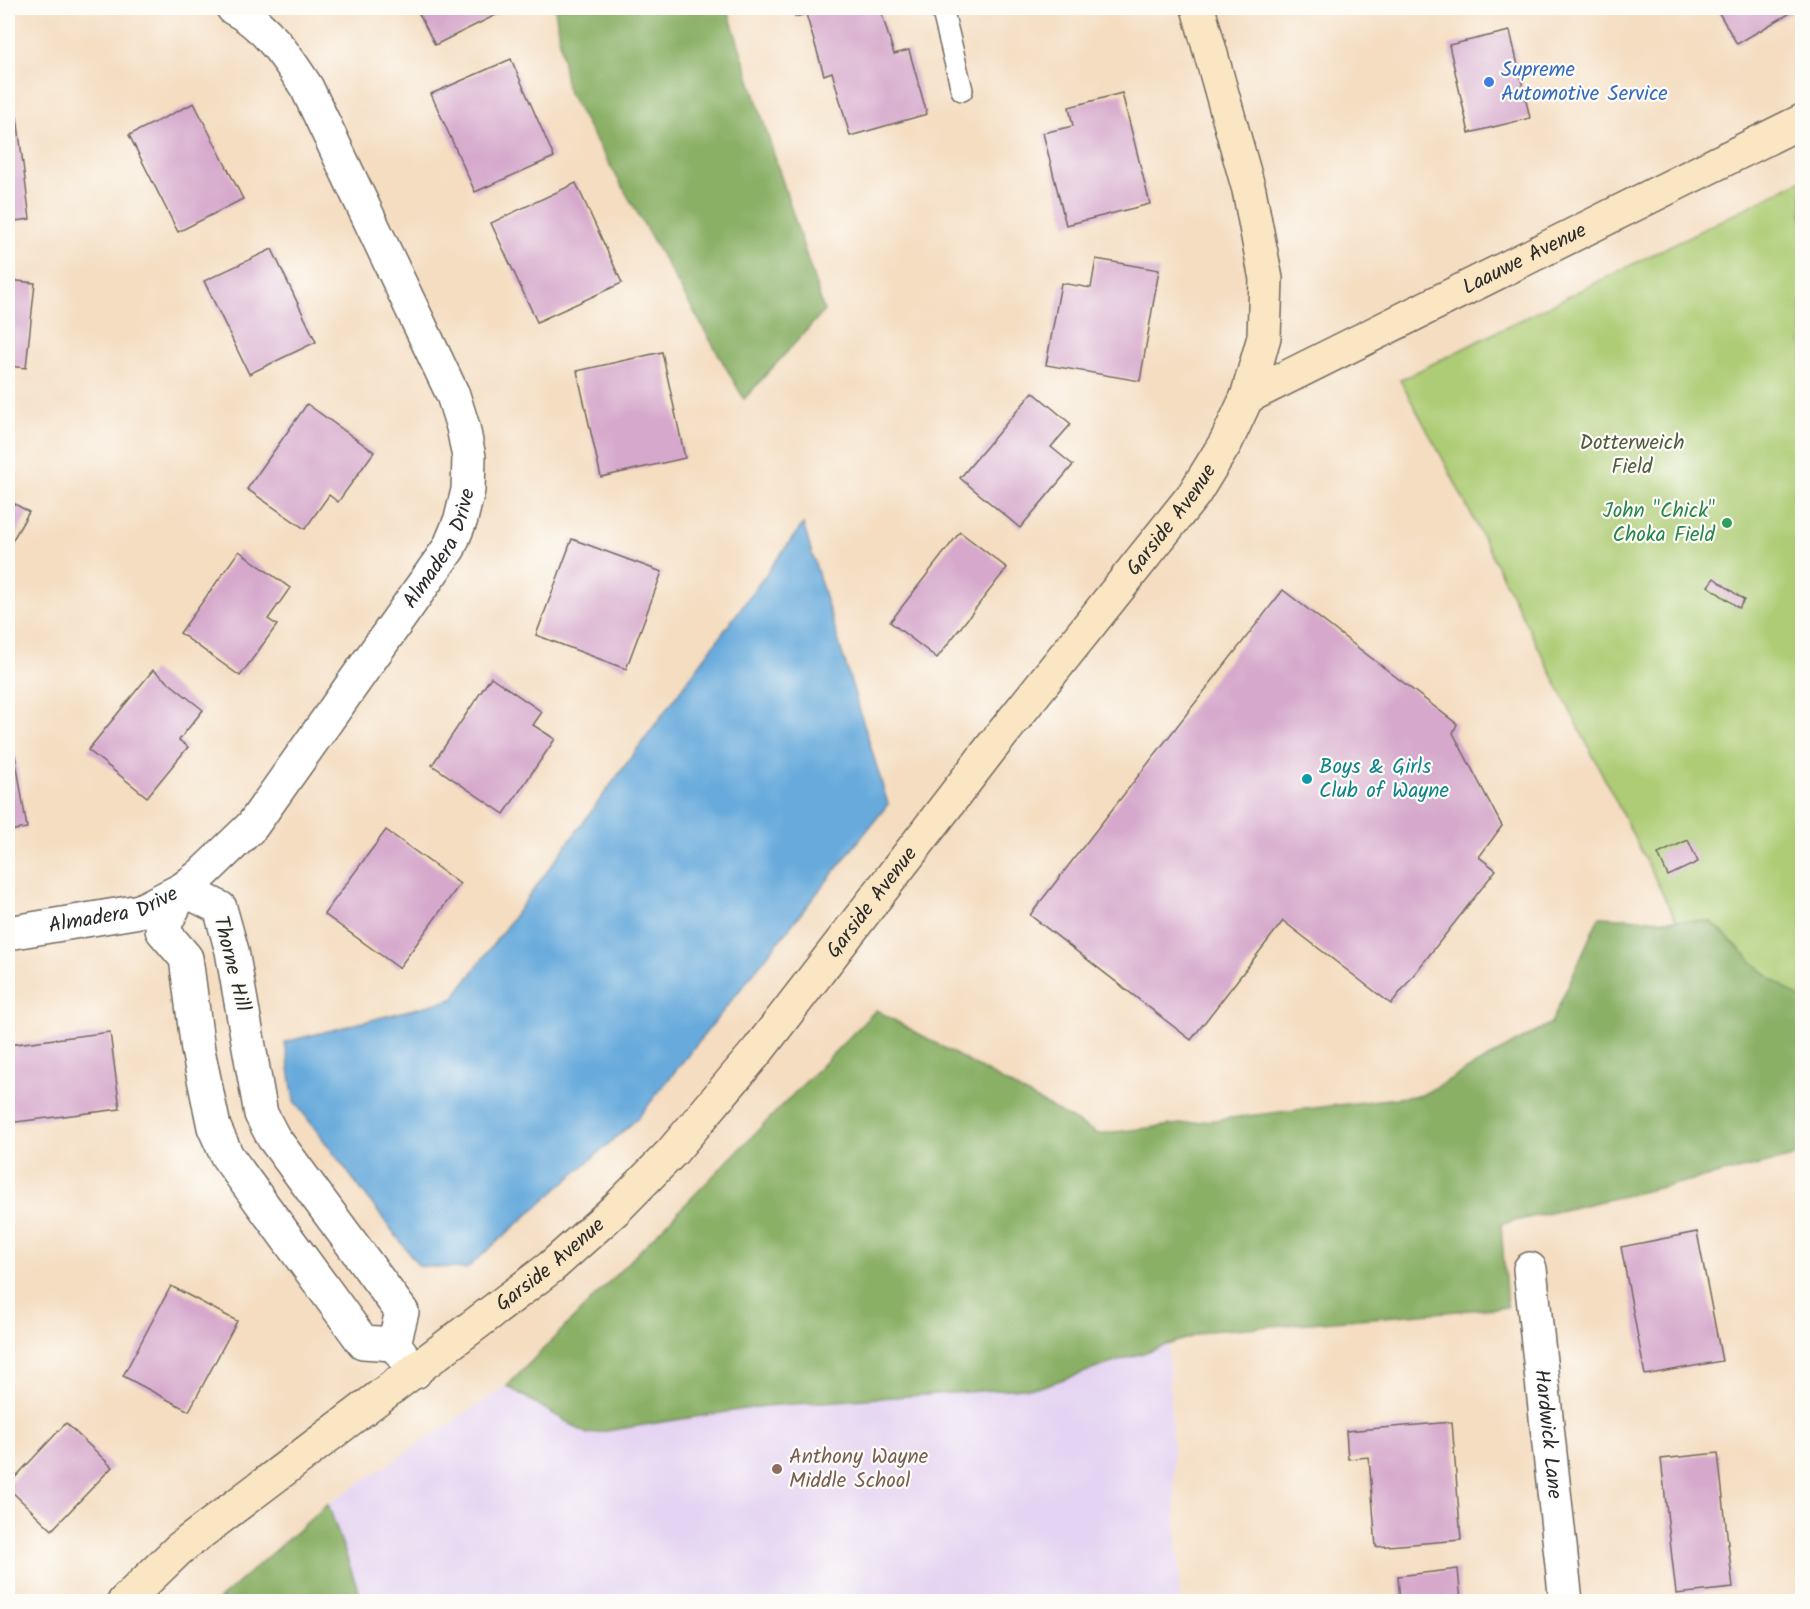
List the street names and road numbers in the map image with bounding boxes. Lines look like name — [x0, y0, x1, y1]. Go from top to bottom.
street label: Laauwe Avenue — [1457, 214, 1593, 304]
street label: Garside Avenue — [1118, 457, 1225, 583]
street label: Almadera Drive — [394, 484, 484, 616]
street label: Garside Avenue — [818, 839, 926, 966]
street label: Almadera Drive — [46, 877, 184, 942]
street label: Thorne Hill — [203, 913, 259, 1015]
street label: Garside Avenue — [488, 1209, 613, 1320]
street label: Hardwick Lane — [1524, 1368, 1571, 1501]

